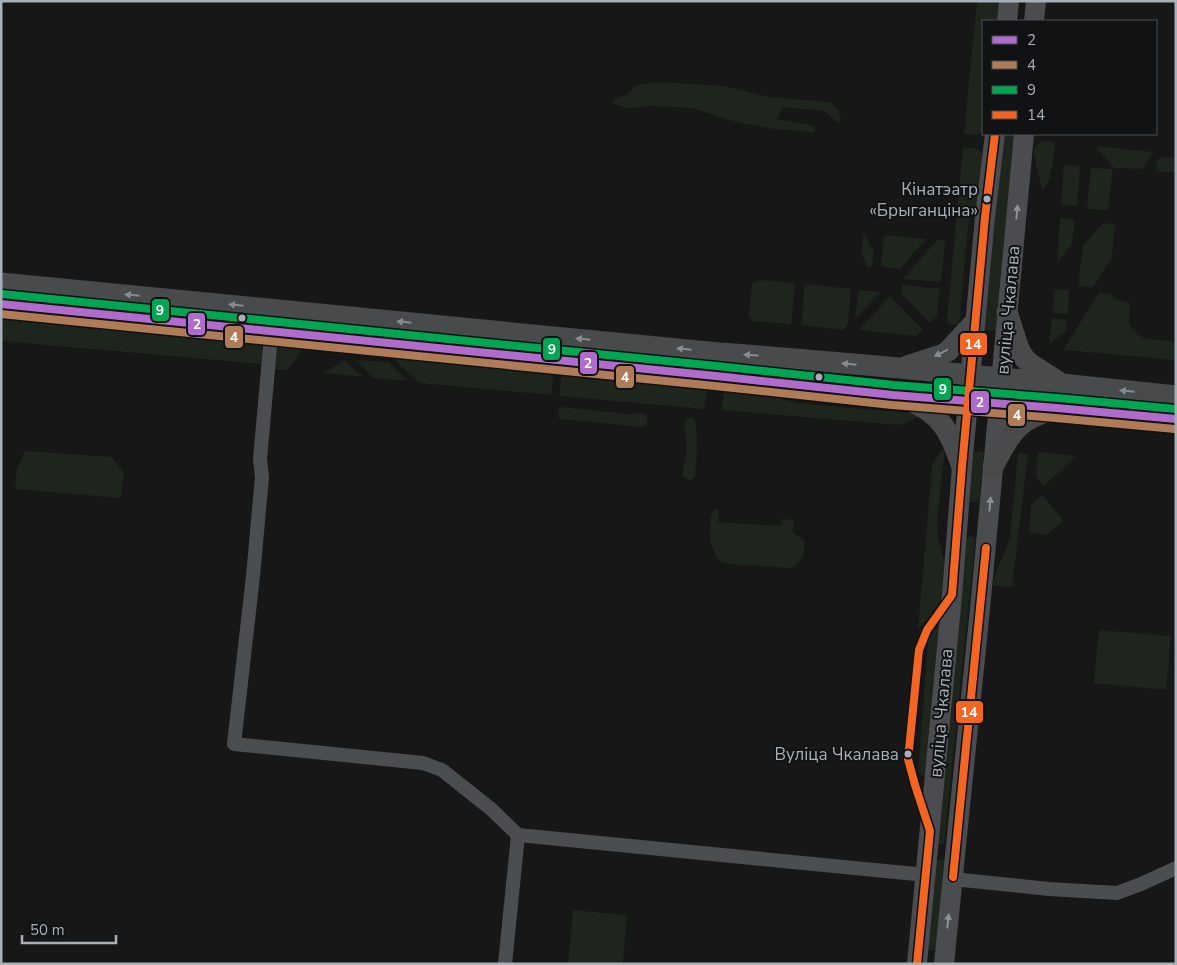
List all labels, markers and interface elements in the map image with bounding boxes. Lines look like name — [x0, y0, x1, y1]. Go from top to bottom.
legend — [982, 20, 1157, 135]
text: 2 — [1027, 30, 1036, 50]
text: 4 — [1027, 55, 1036, 75]
text: 9 — [1027, 80, 1036, 100]
text: 14 — [1027, 105, 1045, 125]
place label: Кінатэатр «Брыганціна» — [869, 178, 978, 222]
marker: Кінатэатр «Брыганціна» — [982, 194, 992, 204]
one-way arrow — [1013, 203, 1021, 219]
street label: вуліца Чкалава — [990, 244, 1026, 376]
one-way arrow — [124, 291, 140, 299]
line badge: 9 — [151, 298, 170, 322]
text: 9 — [156, 301, 164, 320]
one-way arrow — [228, 301, 244, 309]
line badge: 2 — [187, 312, 206, 336]
unlabelled marker — [237, 313, 247, 323]
text: 2 — [193, 315, 201, 334]
one-way arrow — [396, 318, 412, 326]
line badge: 4 — [224, 325, 244, 349]
text: 4 — [230, 328, 239, 347]
line badge: 14 — [959, 332, 988, 356]
one-way arrow — [575, 335, 591, 343]
text: 14 — [965, 335, 982, 354]
line badge: 9 — [542, 337, 561, 361]
text: 9 — [548, 340, 556, 359]
one-way arrow — [676, 345, 692, 353]
one-way arrow — [934, 349, 949, 357]
line badge: 2 — [579, 351, 598, 375]
one-way arrow — [743, 351, 759, 359]
text: 2 — [584, 354, 592, 373]
one-way arrow — [841, 360, 857, 368]
line badge: 4 — [615, 365, 635, 389]
text: 4 — [621, 368, 630, 387]
unlabelled marker — [814, 372, 824, 382]
line badge: 9 — [933, 377, 952, 401]
text: 9 — [939, 380, 947, 399]
one-way arrow — [1119, 387, 1135, 395]
line badge: 2 — [970, 390, 990, 414]
text: 2 — [976, 393, 984, 412]
line badge: 4 — [1007, 403, 1026, 427]
text: 4 — [1013, 406, 1022, 425]
one-way arrow — [986, 496, 994, 512]
street label: вуліца Чкалава — [923, 647, 959, 779]
line badge: 14 — [955, 700, 984, 724]
text: 14 — [961, 703, 978, 722]
place label: Вуліца Чкалава — [775, 743, 899, 766]
marker: Вуліца Чкалава — [903, 749, 913, 759]
scale bar — [22, 912, 116, 944]
one-way arrow — [944, 913, 952, 929]
text: 50 m — [30, 920, 65, 940]

